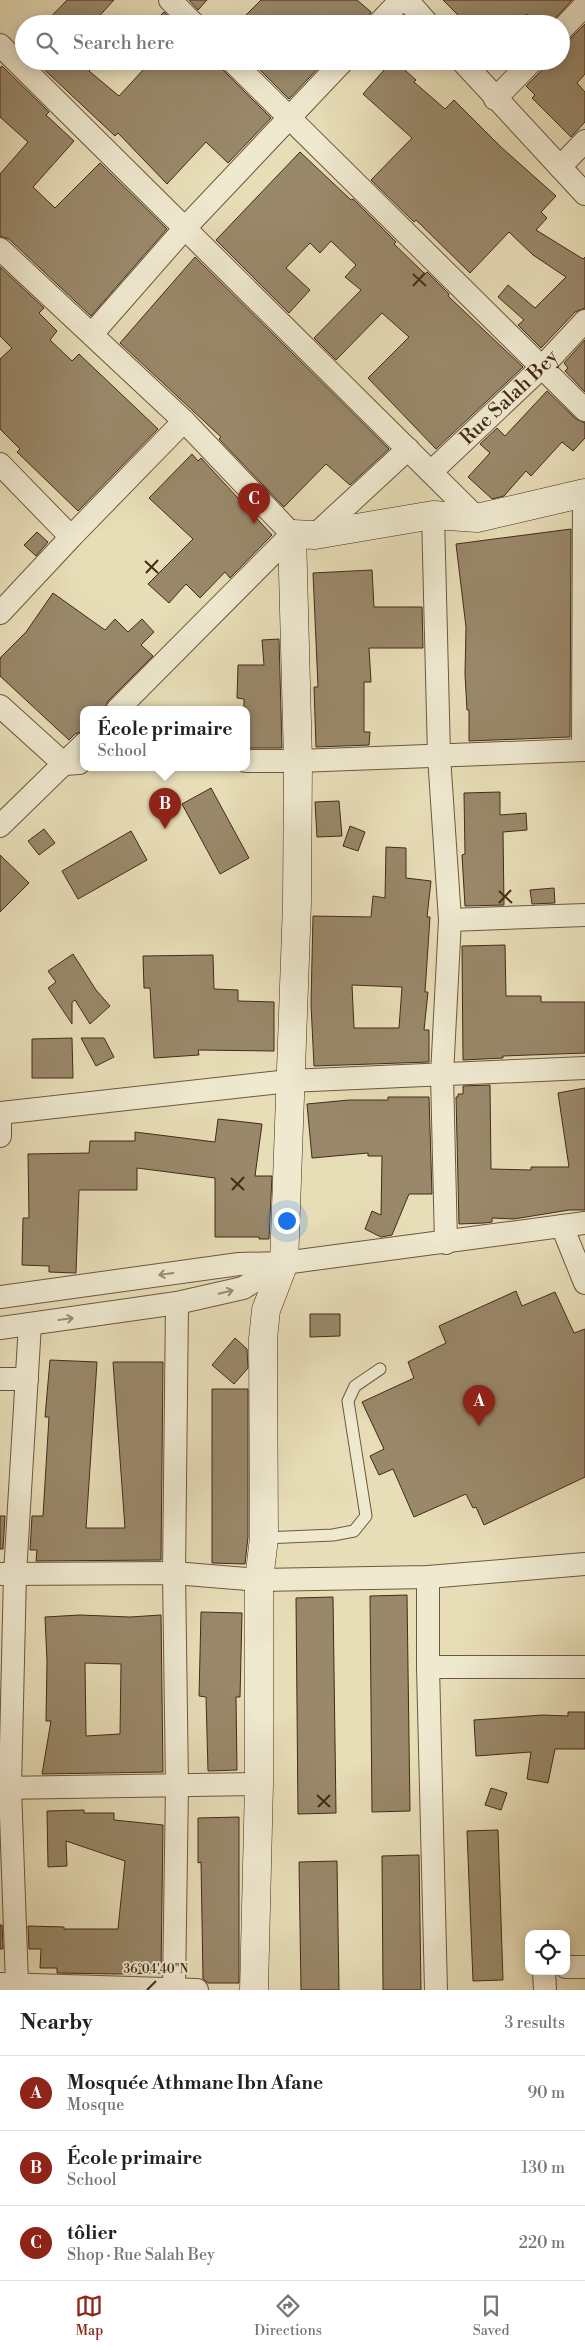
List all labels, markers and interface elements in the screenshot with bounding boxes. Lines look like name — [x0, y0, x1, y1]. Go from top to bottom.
search box — [15, 15, 570, 70]
icon: search — [33, 29, 61, 57]
text: Search here — [73, 31, 174, 55]
street label: Rue Salah Bey — [455, 345, 564, 451]
pin: C — [238, 483, 270, 524]
popup — [80, 706, 250, 771]
text: École primaire — [97, 717, 233, 741]
text: School — [97, 741, 147, 761]
pin: B — [149, 788, 181, 829]
your location — [274, 1208, 300, 1234]
one-way arrow — [158, 1269, 174, 1279]
one-way arrow — [217, 1287, 233, 1296]
one-way arrow — [57, 1314, 73, 1324]
pin: A — [463, 1385, 495, 1426]
map controls — [525, 1930, 570, 1975]
button: locate — [525, 1930, 570, 1975]
text: 36°04'40"N — [124, 1962, 188, 1977]
text: Nearby — [20, 2010, 93, 2036]
text: 3 results — [504, 2013, 565, 2033]
text: Mosquée Athmane Ibn Afane — [67, 2071, 323, 2095]
text: A — [30, 2083, 42, 2103]
text: 90 m — [527, 2083, 565, 2103]
text: Mosque — [67, 2095, 124, 2115]
text: École primaire — [67, 2146, 202, 2170]
text: B — [30, 2158, 42, 2178]
text: 130 m — [521, 2158, 565, 2178]
text: School — [67, 2170, 116, 2190]
text: tôlier — [67, 2221, 117, 2245]
text: C — [30, 2233, 42, 2253]
text: 220 m — [519, 2233, 565, 2253]
text: Shop · Rue Salah Bey — [67, 2245, 215, 2265]
tab: Map — [75, 2292, 103, 2340]
tab: Directions — [254, 2292, 322, 2340]
tab: Saved — [473, 2292, 510, 2340]

